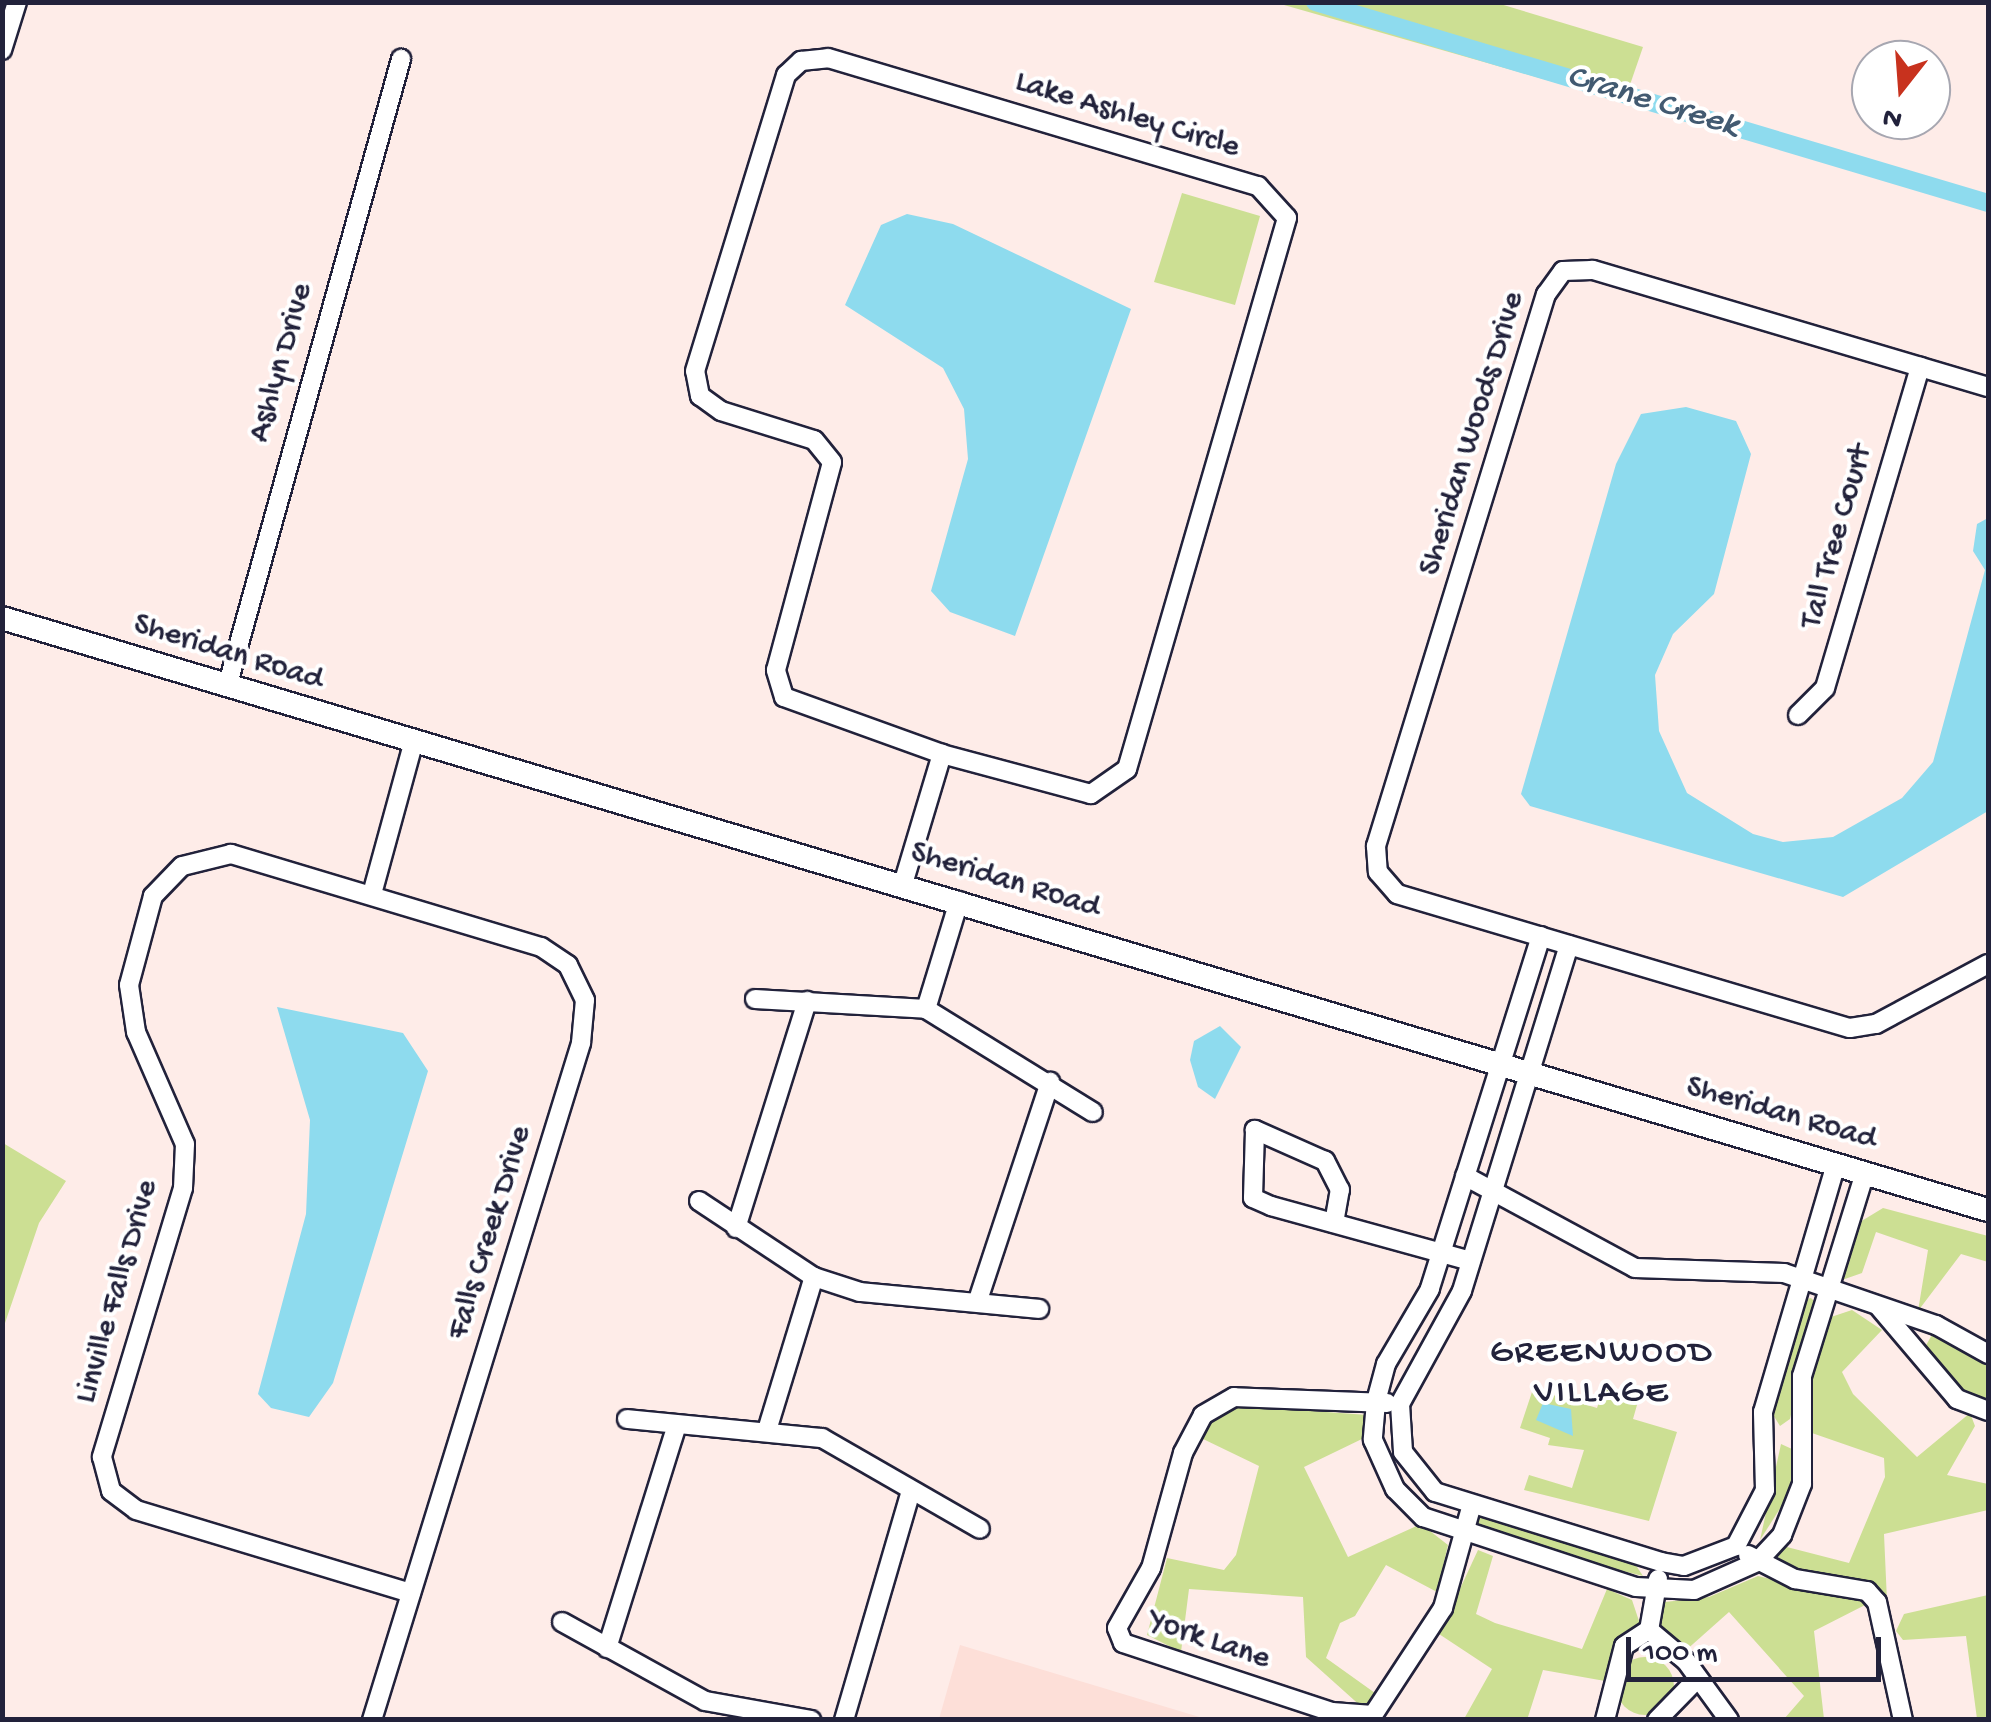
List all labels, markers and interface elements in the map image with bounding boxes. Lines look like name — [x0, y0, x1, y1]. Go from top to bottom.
north arrow — [1851, 40, 1951, 140]
water label: Crane Creek — [1561, 57, 1743, 149]
street label: Lake Ashley Circle — [1010, 64, 1244, 168]
text: N — [1879, 99, 1906, 136]
street label: Ashlyn Drive — [241, 279, 323, 447]
street label: Sheridan Woods Drive — [1412, 288, 1534, 580]
street label: Tall Tree Court — [1793, 441, 1883, 633]
street label: Sheridan Road — [129, 606, 327, 700]
street label: Sheridan Road — [906, 834, 1104, 928]
street label: Sheridan Road — [1682, 1069, 1880, 1159]
street label: Falls Creek Drive — [440, 1122, 542, 1344]
street label: Linville Falls Drive — [68, 1176, 168, 1408]
district label: GREENWOOD VILLAGE — [1490, 1333, 1714, 1415]
street label: York Lane — [1143, 1602, 1275, 1680]
scale bar — [1631, 1617, 1886, 1679]
text: 100 m — [1643, 1637, 1718, 1672]

